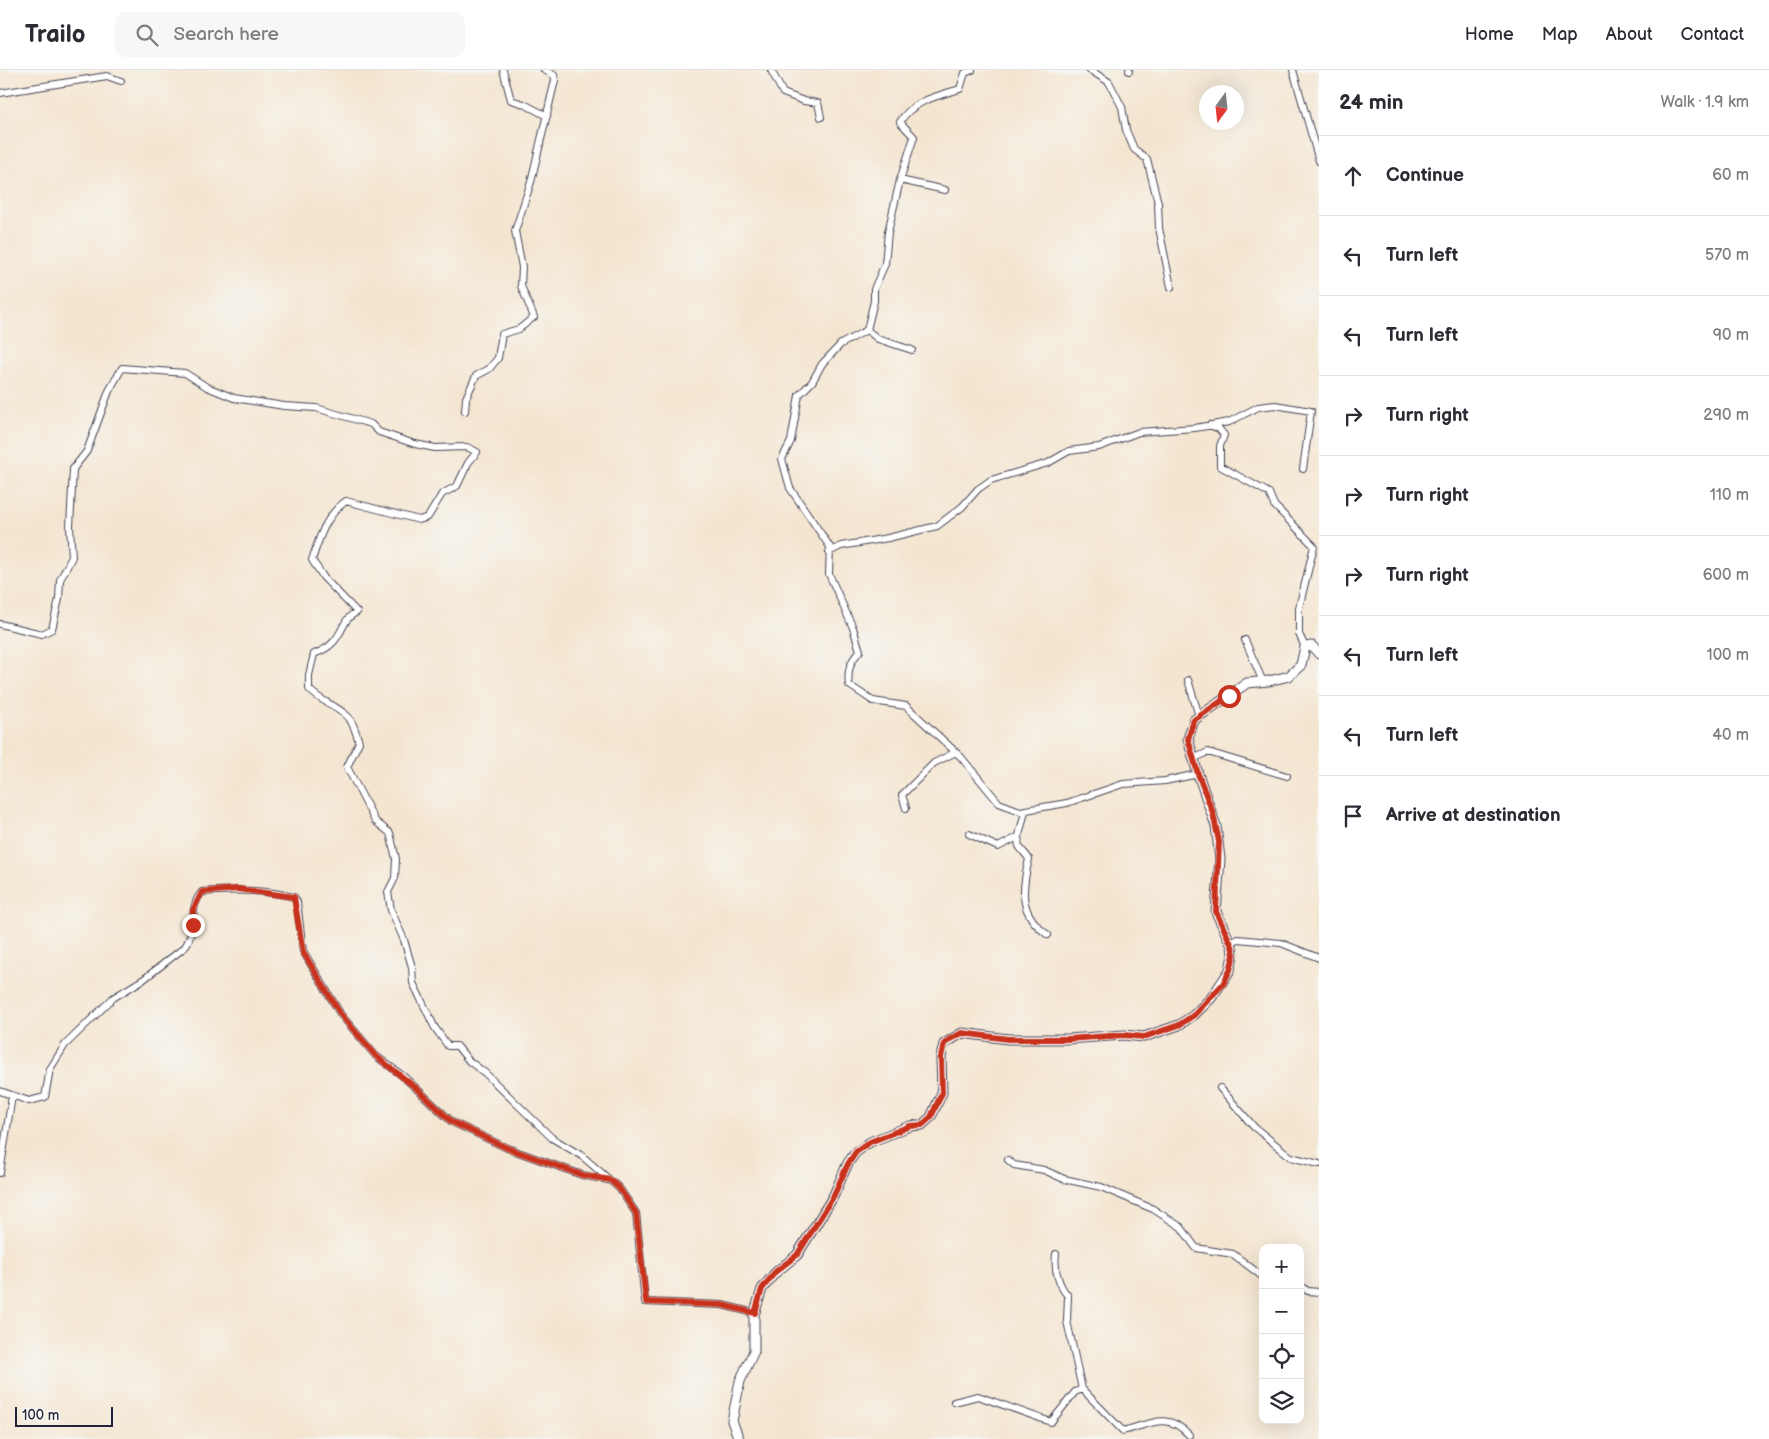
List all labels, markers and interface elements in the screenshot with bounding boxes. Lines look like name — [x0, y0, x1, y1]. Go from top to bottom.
search box — [115, 12, 465, 57]
text: Trailo — [25, 20, 85, 49]
icon: search — [133, 21, 161, 49]
text: Search here — [173, 23, 279, 46]
text: Home — [1465, 24, 1514, 45]
text: Map — [1542, 24, 1578, 45]
text: About — [1606, 24, 1653, 45]
text: Contact — [1681, 24, 1744, 45]
north arrow — [1199, 85, 1244, 130]
text: 24 min — [1339, 90, 1404, 115]
text: Walk · 1.9 km — [1660, 93, 1749, 112]
icon: ahead — [1339, 162, 1367, 190]
text: Continue — [1386, 164, 1464, 187]
text: 60 m — [1712, 166, 1749, 185]
icon: left — [1339, 242, 1367, 270]
text: Turn left — [1386, 244, 1458, 267]
text: 570 m — [1705, 246, 1749, 265]
icon: left — [1339, 322, 1367, 350]
text: Turn left — [1386, 324, 1458, 347]
text: 90 m — [1713, 326, 1749, 345]
icon: right — [1339, 402, 1367, 430]
text: Turn right — [1386, 404, 1469, 427]
text: 290 m — [1703, 406, 1749, 425]
icon: right — [1339, 482, 1367, 510]
text: Turn right — [1386, 484, 1469, 507]
text: 110 m — [1710, 486, 1749, 505]
icon: right — [1339, 562, 1367, 590]
text: Turn right — [1386, 564, 1469, 587]
text: 600 m — [1703, 566, 1749, 585]
icon: left — [1339, 642, 1367, 670]
text: Turn left — [1386, 644, 1458, 667]
text: 100 m — [1706, 646, 1749, 665]
route start — [1218, 685, 1241, 708]
icon: left — [1339, 722, 1367, 750]
text: Turn left — [1386, 724, 1458, 747]
text: 40 m — [1712, 726, 1749, 745]
icon: arrive — [1339, 802, 1367, 830]
text: Arrive at destination — [1386, 804, 1561, 827]
route end — [182, 914, 205, 937]
map controls — [1259, 1244, 1304, 1424]
button: + — [1259, 1244, 1304, 1289]
button: − — [1259, 1289, 1304, 1334]
button: locate — [1259, 1334, 1304, 1379]
button: layers — [1259, 1379, 1304, 1424]
scale bar — [15, 1404, 112, 1427]
text: 100 m — [22, 1407, 59, 1424]

